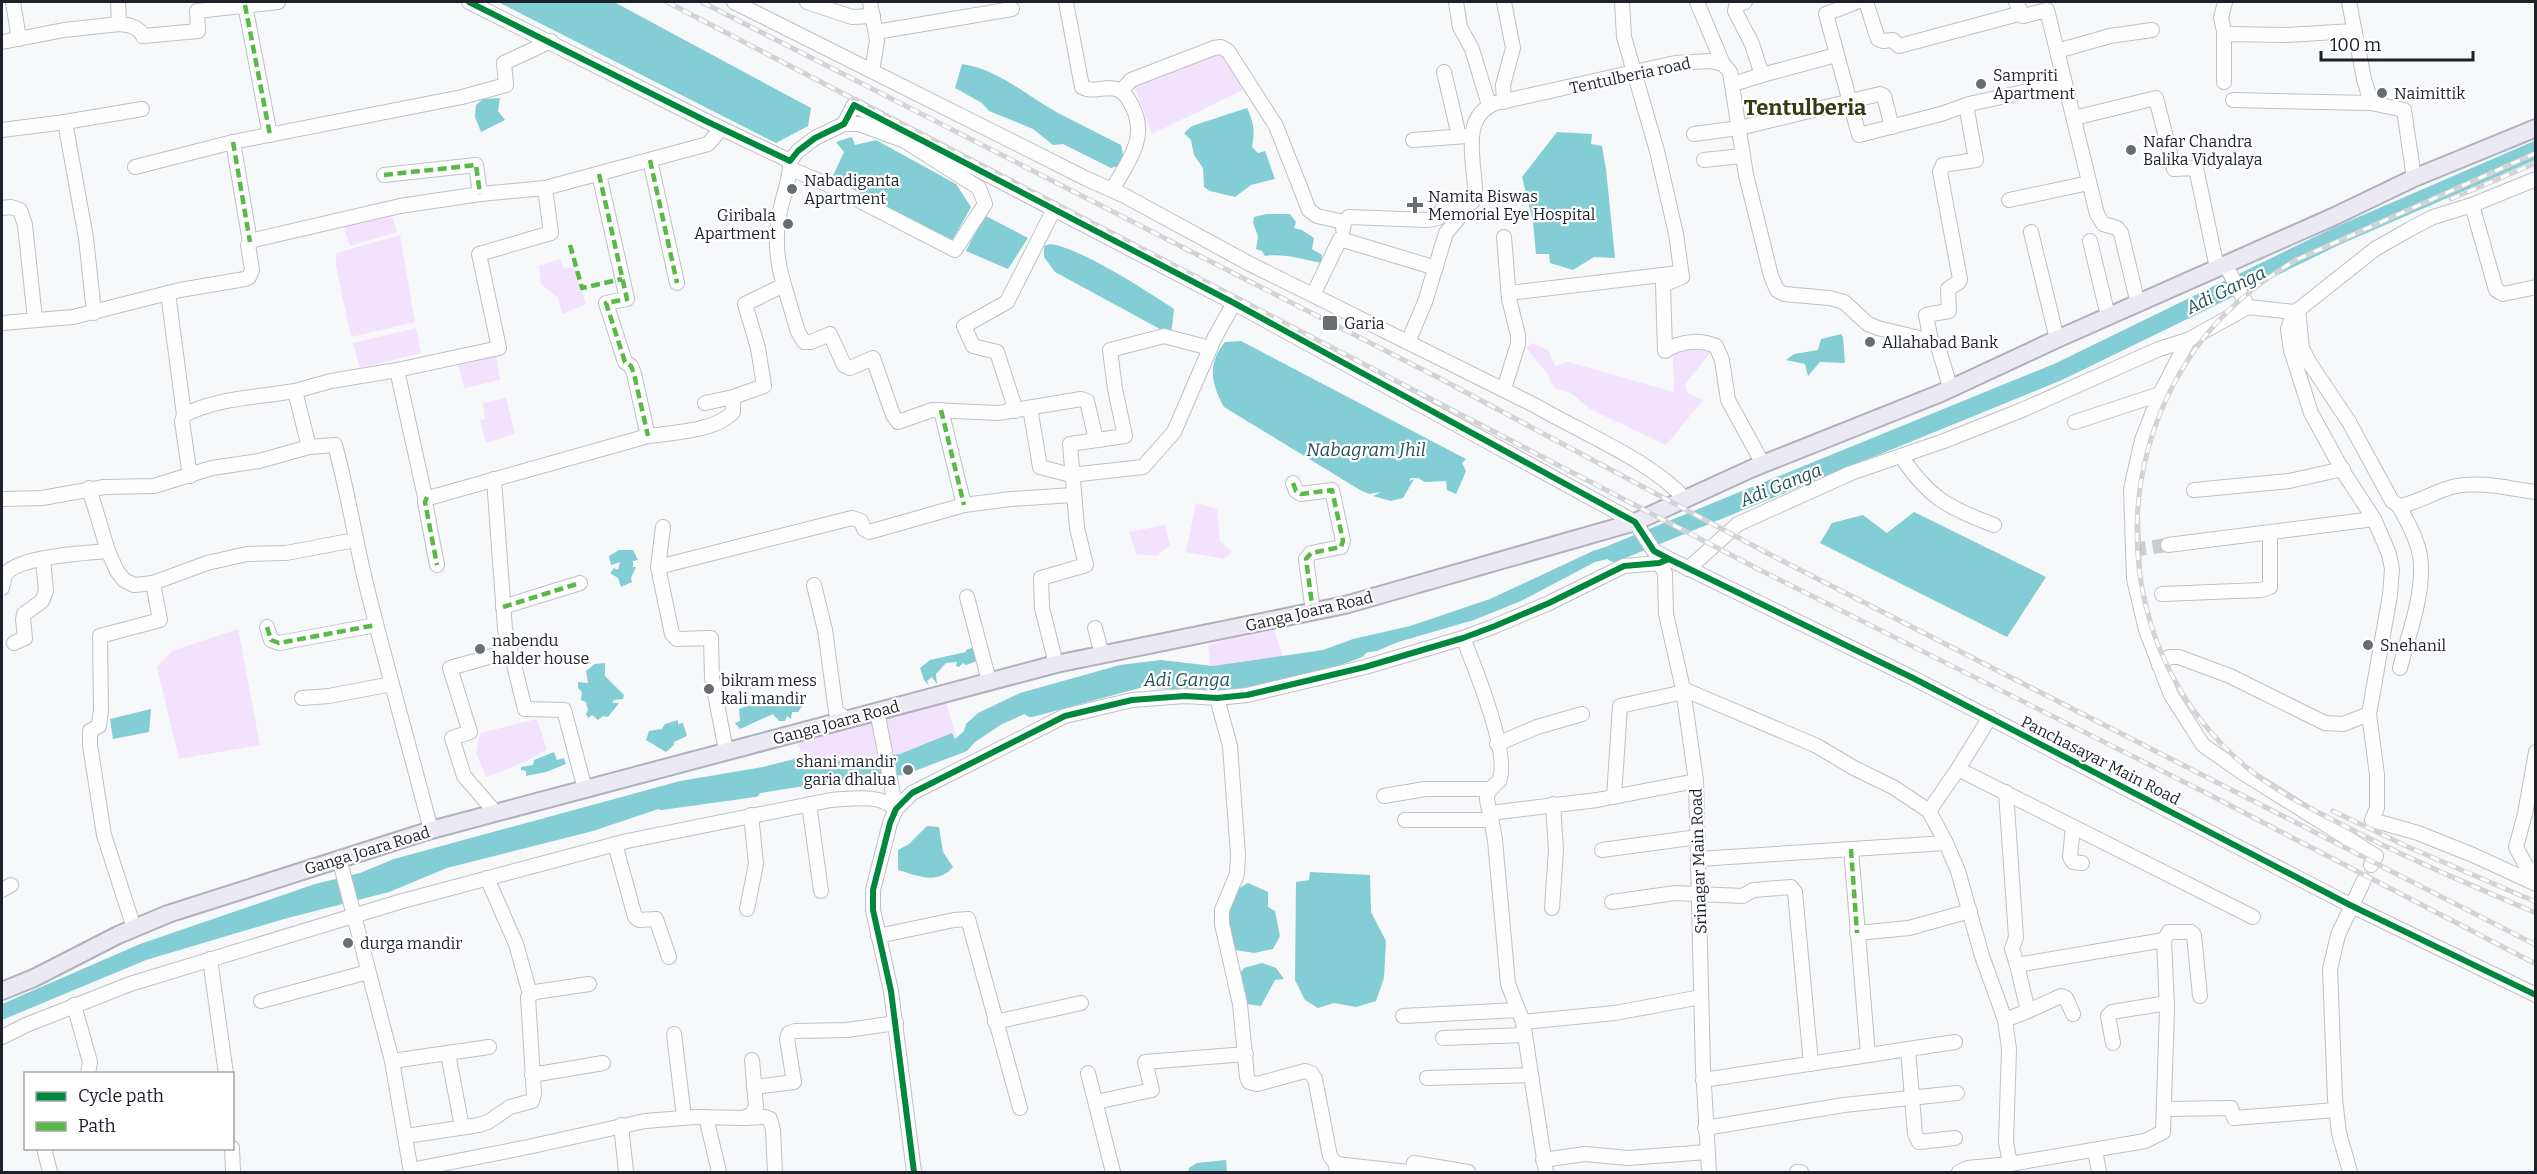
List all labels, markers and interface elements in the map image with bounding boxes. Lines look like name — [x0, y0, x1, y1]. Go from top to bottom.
scale bar — [2321, 24, 2472, 62]
text: 100 m — [2330, 34, 2381, 56]
street label: Tentulberia road — [1568, 53, 1693, 98]
place label: Sampriti Apartment — [1993, 66, 2075, 103]
marker: Sampriti Apartment — [1974, 77, 1988, 91]
place label: Naimittik — [2394, 84, 2465, 103]
marker: Naimittik — [2375, 86, 2389, 100]
district label: Tentulberia — [1744, 94, 1867, 121]
place label: Nafar Chandra Balika Vidyalaya — [2143, 132, 2263, 169]
marker: Nafar Chandra Balika Vidyalaya — [2124, 143, 2138, 157]
place label: Nabadiganta Apartment — [804, 171, 900, 208]
marker: Nabadiganta Apartment — [785, 182, 799, 196]
place label: Namita Biswas Memorial Eye Hospital — [1428, 187, 1596, 224]
marker: Namita Biswas Memorial Eye Hospital — [1406, 196, 1424, 214]
place label: Giribala Apartment — [694, 206, 776, 243]
marker: Giribala Apartment — [781, 217, 795, 231]
water label: Adi Ganga — [2182, 261, 2269, 319]
marker: Garia — [1321, 314, 1339, 332]
place label: Garia — [1344, 314, 1385, 333]
place label: Allahabad Bank — [1882, 333, 1998, 352]
marker: Allahabad Bank — [1863, 335, 1877, 349]
water label: Nabagram Jhil — [1306, 439, 1426, 461]
water label: Adi Ganga — [1736, 459, 1825, 512]
street label: Ganga Joara Road — [1243, 587, 1375, 635]
place label: nabendu halder house — [492, 631, 589, 668]
place label: Snehanil — [2380, 636, 2447, 655]
marker: Snehanil — [2361, 638, 2375, 652]
marker: nabendu halder house — [473, 642, 487, 656]
water label: Adi Ganga — [1143, 669, 1230, 691]
place label: bikram mess kali mandir — [721, 671, 817, 708]
marker: bikram mess kali mandir — [702, 682, 716, 696]
street label: Ganga Joara Road — [771, 696, 902, 749]
street label: Panchasayar Main Road — [2018, 712, 2184, 809]
place label: shani mandir garia dhalua — [796, 752, 896, 789]
marker: shani mandir garia dhalua — [901, 763, 915, 777]
street label: Srinagar Main Road — [1686, 787, 1711, 934]
street label: Ganga Joara Road — [302, 822, 433, 879]
place label: durga mandir — [360, 934, 462, 953]
marker: durga mandir — [341, 936, 355, 950]
legend — [24, 1072, 234, 1150]
text: Cycle path — [78, 1085, 164, 1107]
text: Path — [78, 1115, 116, 1137]

